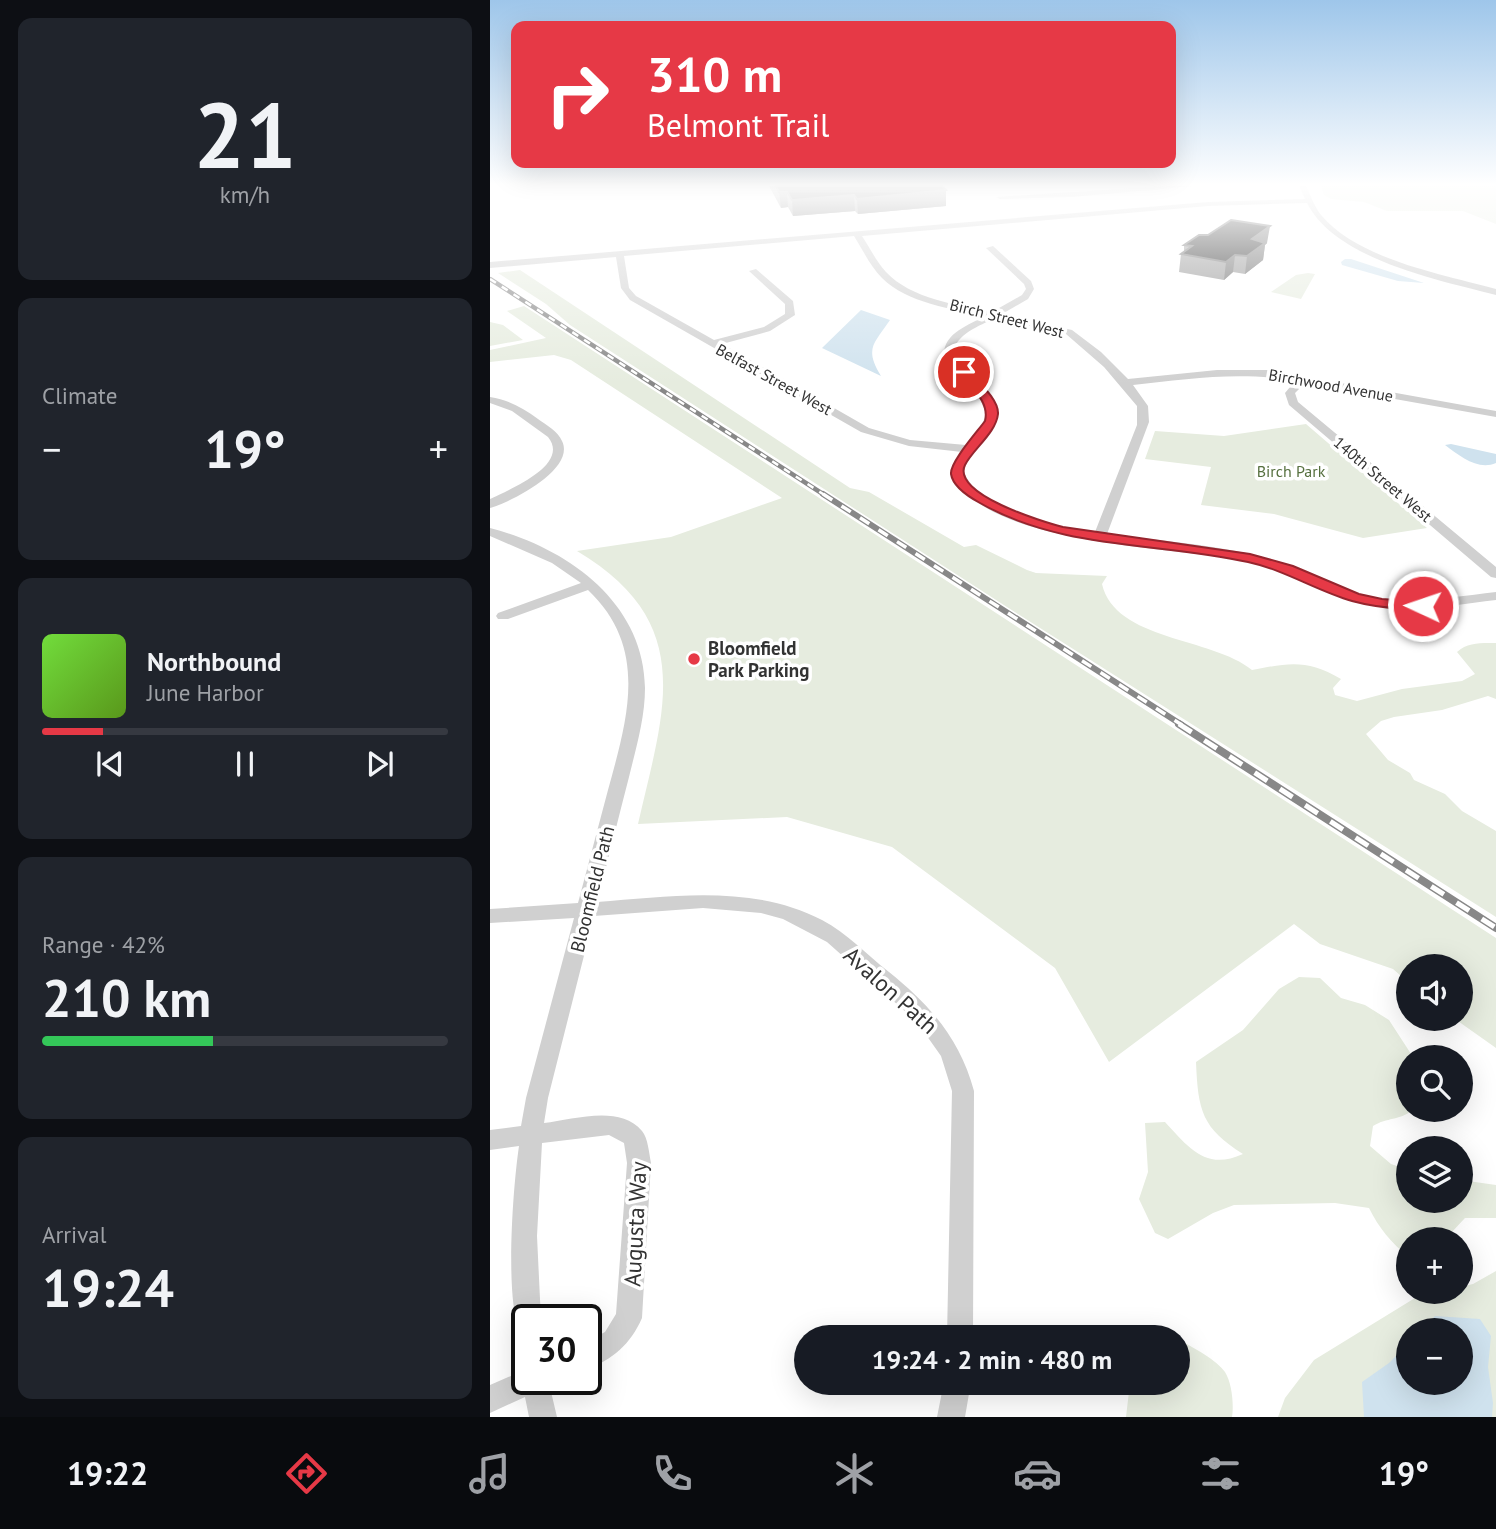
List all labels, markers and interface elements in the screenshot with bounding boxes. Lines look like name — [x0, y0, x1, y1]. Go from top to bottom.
text: 310 m — [647, 42, 782, 106]
icon: right — [532, 49, 623, 140]
text: 21 — [193, 75, 297, 193]
text: Belmont Trail — [647, 104, 829, 146]
text: km/h — [220, 180, 270, 209]
street label: Birch Street West — [948, 294, 1067, 342]
street label: Belfast Street West — [713, 339, 836, 419]
pin — [934, 342, 994, 402]
icon: arrive — [945, 353, 983, 391]
street label: Birchwood Avenue — [1267, 364, 1395, 406]
text: Climate — [42, 381, 117, 410]
text: 19° — [204, 415, 286, 482]
text: − — [42, 424, 61, 473]
text: + — [429, 424, 448, 473]
street label: 140th Street West — [1330, 432, 1437, 526]
park label: Birch Park — [1257, 461, 1326, 481]
position arrow — [1386, 569, 1460, 643]
place label: Bloomfield Park Parking — [708, 636, 809, 682]
text: Northbound — [147, 645, 281, 678]
marker: Bloomfield Park Parking — [686, 651, 702, 667]
text: June Harbor — [147, 678, 264, 707]
icon: previous — [91, 745, 129, 783]
icon: pause — [226, 745, 264, 783]
icon: next — [361, 745, 399, 783]
street label: Bloomfield Path — [565, 823, 619, 955]
text: Range · 42% — [42, 930, 165, 959]
street label: Avalon Path — [838, 940, 944, 1040]
map controls — [1396, 954, 1473, 1395]
button: sound — [1396, 954, 1473, 1031]
text: 210 km — [42, 964, 211, 1031]
button: search — [1396, 1045, 1473, 1122]
button: layers — [1396, 1136, 1473, 1213]
street label: Augusta Way — [617, 1160, 653, 1287]
text: Arrival — [42, 1220, 106, 1249]
button: + — [1396, 1227, 1473, 1304]
text: 19:24 — [42, 1254, 174, 1321]
speed limit sign: 30 — [511, 1304, 602, 1395]
button: − — [1396, 1318, 1473, 1395]
text: 19:24 · 2 min · 480 m — [872, 1343, 1112, 1376]
icon: directions — [282, 1449, 331, 1498]
icon: music — [465, 1449, 514, 1498]
icon: phone — [648, 1449, 697, 1498]
icon: climate — [830, 1449, 879, 1498]
icon: car — [1013, 1449, 1062, 1498]
icon: filters — [1196, 1449, 1245, 1498]
text: 19:22 — [67, 1452, 148, 1494]
text: 19° — [1379, 1452, 1429, 1494]

